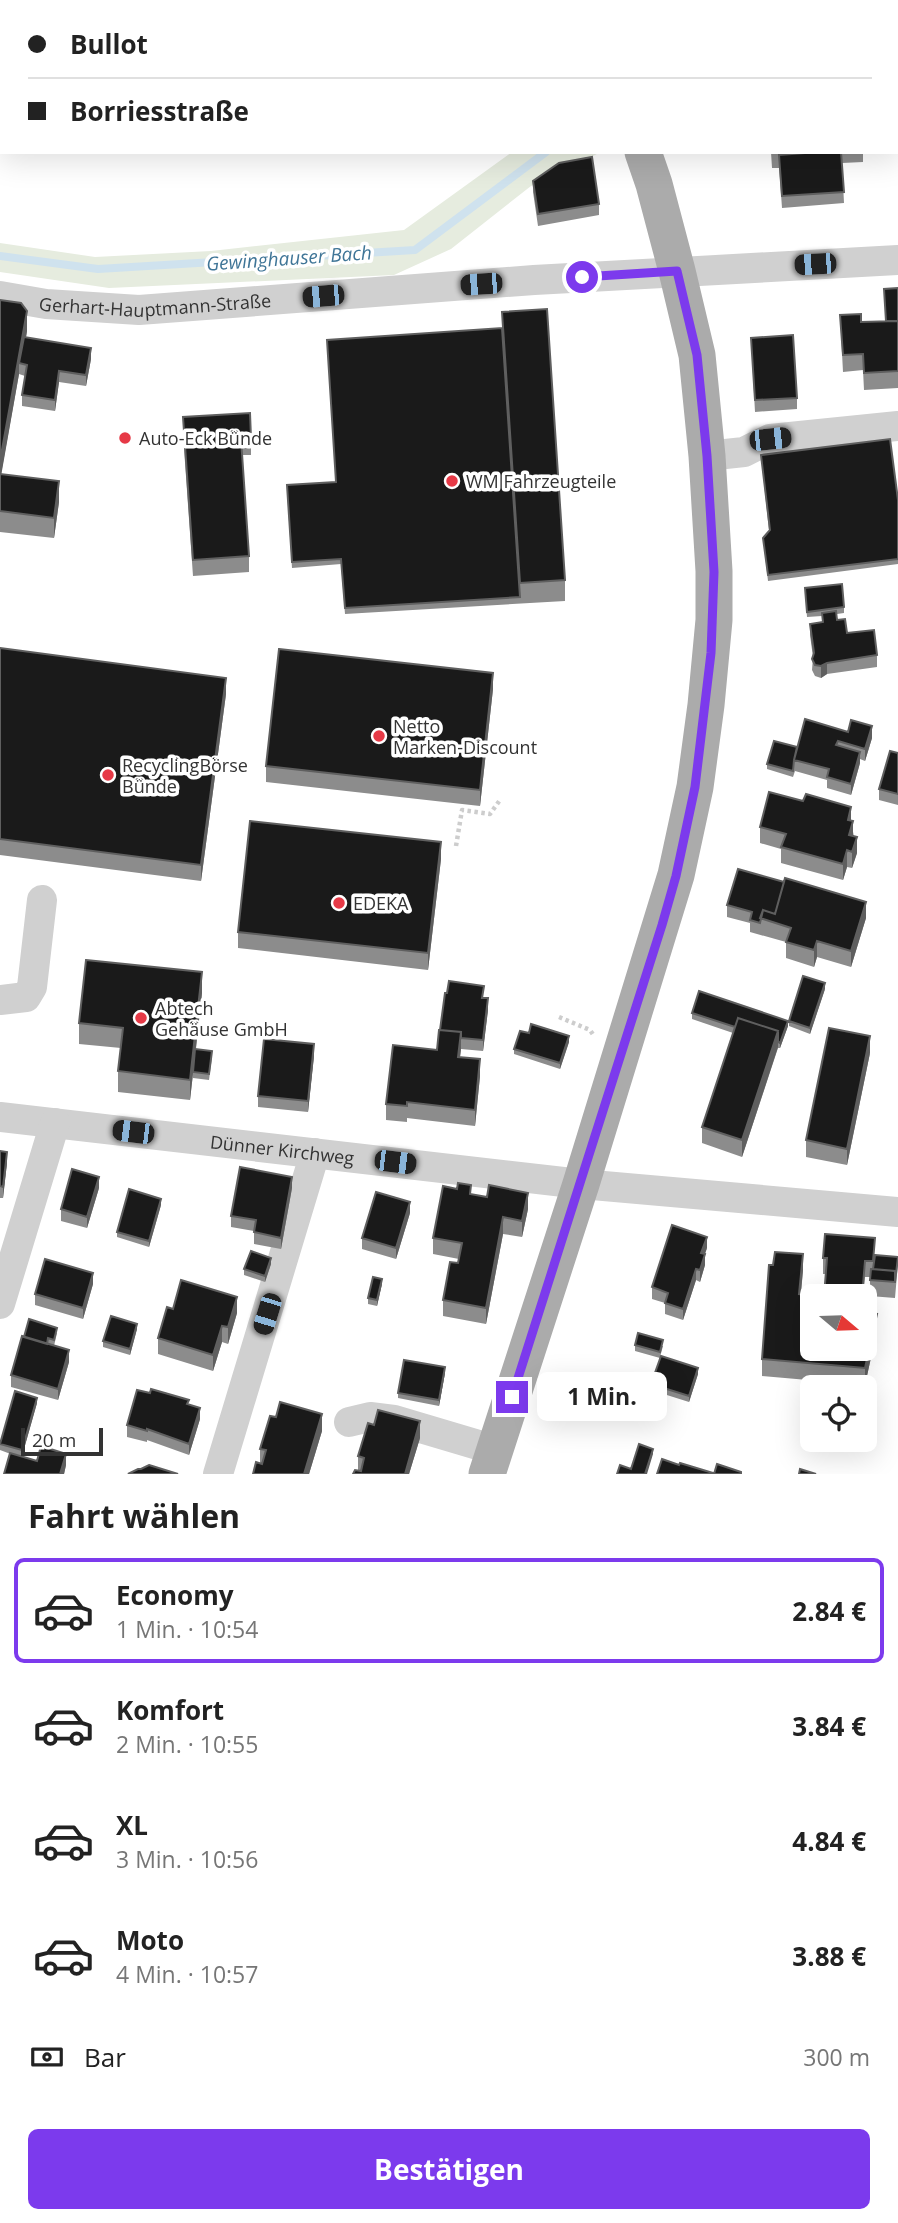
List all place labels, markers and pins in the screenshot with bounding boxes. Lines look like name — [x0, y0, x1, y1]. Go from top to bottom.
place label: Auto-Eck Bünde — [139, 426, 272, 450]
marker: Auto-Eck Bünde — [117, 430, 133, 446]
place label: WM Fahrzeugteile — [466, 469, 616, 493]
marker: WM Fahrzeugteile — [444, 473, 460, 489]
place label: Netto Marken-Discount — [393, 714, 537, 759]
marker: Netto Marken-Discount — [371, 728, 387, 744]
place label: RecyclingBörse Bünde — [122, 753, 248, 798]
marker: RecyclingBörse Bünde — [100, 767, 116, 783]
place label: EDEKA — [353, 891, 409, 915]
marker: EDEKA — [331, 895, 347, 911]
place label: Abtech Gehäuse GmbH — [155, 996, 288, 1041]
marker: Abtech Gehäuse GmbH — [133, 1010, 149, 1026]

